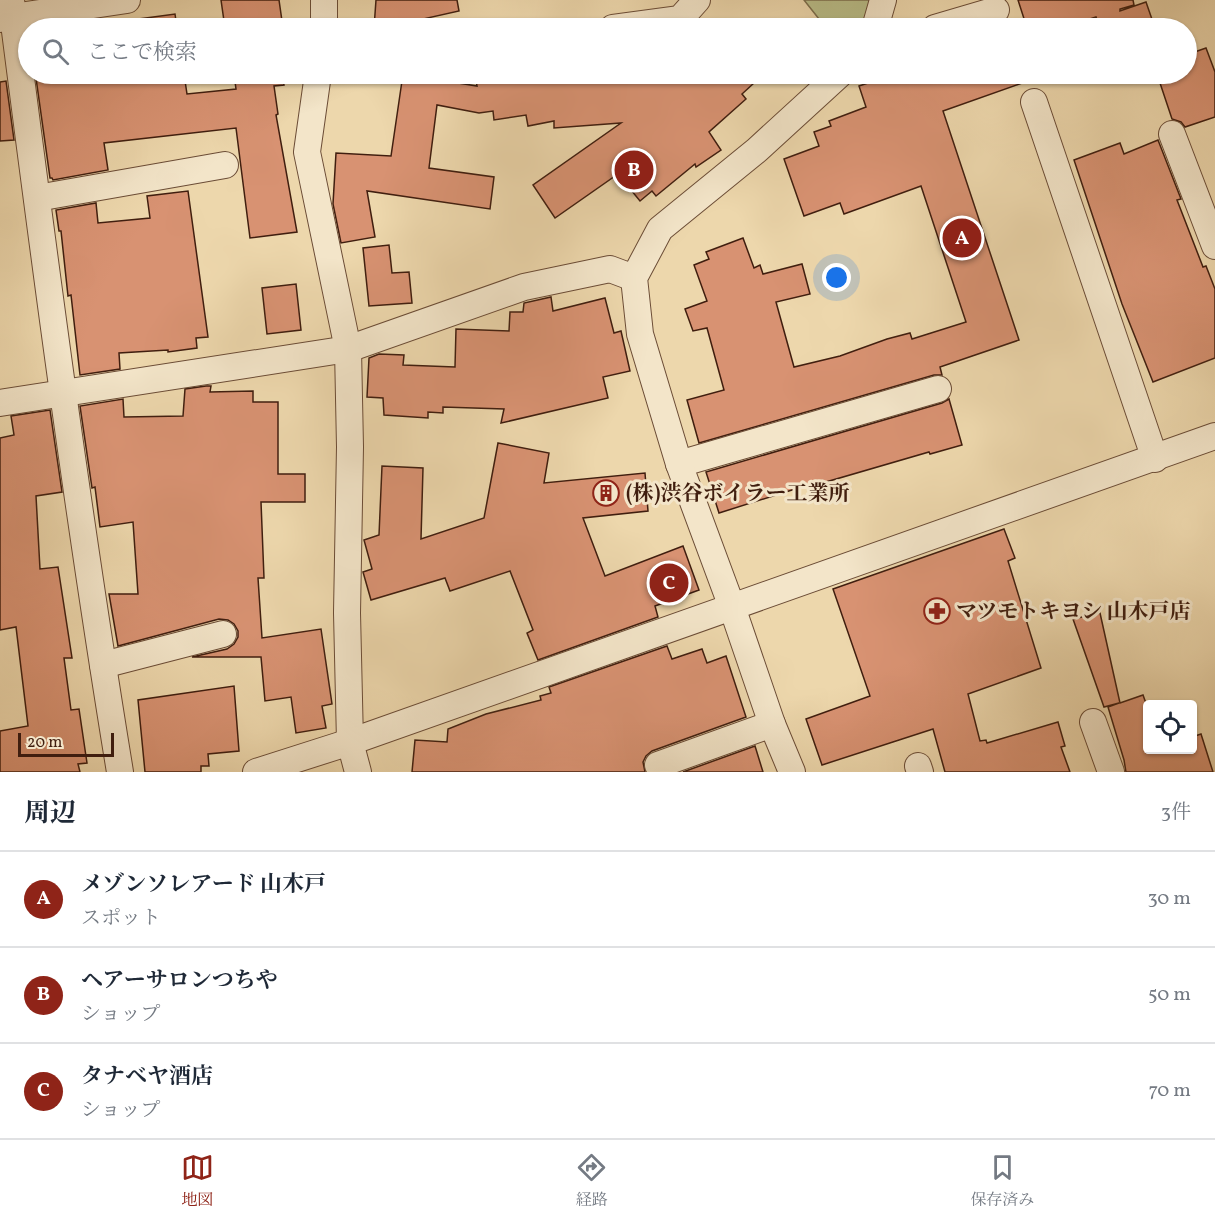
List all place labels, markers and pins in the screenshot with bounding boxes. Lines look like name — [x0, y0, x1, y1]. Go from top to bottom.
pin: B — [614, 148, 654, 192]
pin: A — [942, 216, 982, 260]
building icon: (株)渋谷ボイラー工業所 — [591, 478, 621, 508]
place label: (株)渋谷ボイラー工業所 — [626, 480, 850, 509]
pin: C — [650, 560, 688, 606]
pharmacy icon: マツモトキヨシ 山木戸店 — [922, 596, 952, 626]
place label: マツモトキヨシ 山木戸店 — [956, 598, 1191, 627]

